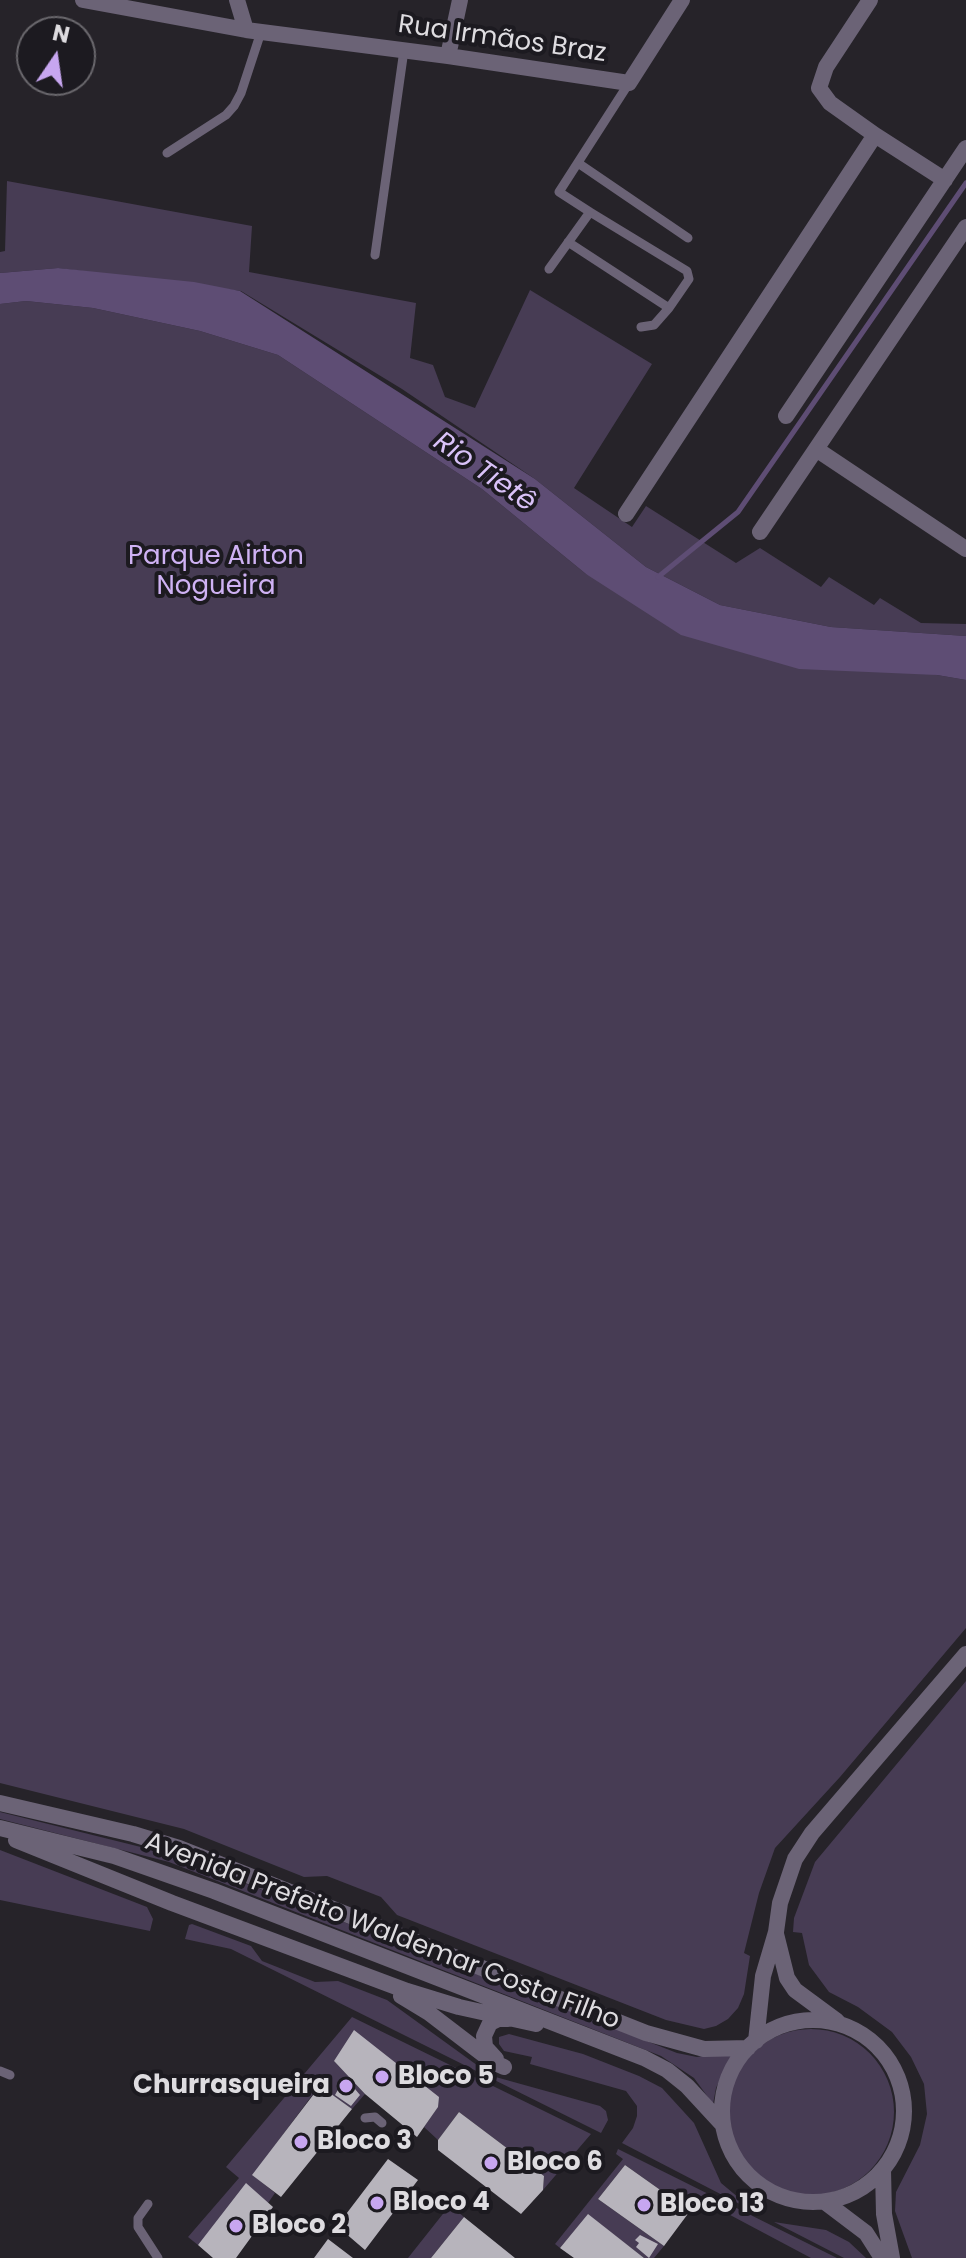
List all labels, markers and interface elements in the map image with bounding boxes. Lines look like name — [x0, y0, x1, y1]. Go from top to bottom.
street label: Rua Irmãos Braz — [396, 10, 608, 70]
north arrow — [16, 16, 96, 96]
text: N — [50, 17, 73, 51]
water label: Rio Tietê — [426, 426, 542, 520]
park label: Parque Airton Nogueira — [128, 541, 304, 602]
street label: Avenida Prefeito Waldemar Costa Filho — [140, 1827, 624, 2037]
place label: Bloco 5 — [398, 2061, 494, 2093]
marker: Bloco 5 — [373, 2068, 391, 2086]
place label: Churrasqueira — [133, 2070, 330, 2102]
marker: Churrasqueira — [337, 2077, 355, 2095]
place label: Bloco 3 — [317, 2126, 412, 2158]
marker: Bloco 3 — [292, 2133, 310, 2151]
place label: Bloco 6 — [507, 2147, 603, 2179]
marker: Bloco 6 — [482, 2154, 500, 2172]
place label: Bloco 4 — [393, 2187, 490, 2219]
place label: Bloco 13 — [660, 2189, 765, 2221]
marker: Bloco 4 — [368, 2194, 386, 2212]
marker: Bloco 13 — [635, 2196, 653, 2214]
place label: Bloco 2 — [252, 2210, 346, 2242]
marker: Bloco 2 — [227, 2217, 245, 2235]

